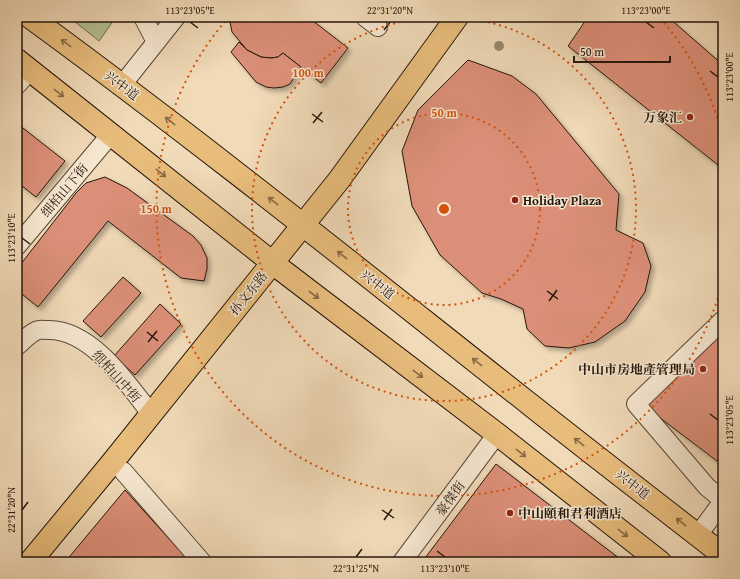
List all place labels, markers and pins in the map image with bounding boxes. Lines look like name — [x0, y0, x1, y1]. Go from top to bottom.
place label: 万象汇 — [643, 108, 683, 127]
marker: 万象汇 — [685, 112, 695, 122]
place label: Holiday Plaza — [523, 191, 602, 210]
marker: Holiday Plaza — [510, 195, 520, 205]
centre of rings — [437, 202, 451, 216]
place label: 中山市房地產管理局 — [578, 360, 695, 379]
marker: 中山市房地產管理局 — [698, 364, 708, 374]
place label: 中山頤和君利酒店 — [518, 504, 622, 523]
marker: 中山頤和君利酒店 — [505, 508, 515, 518]

